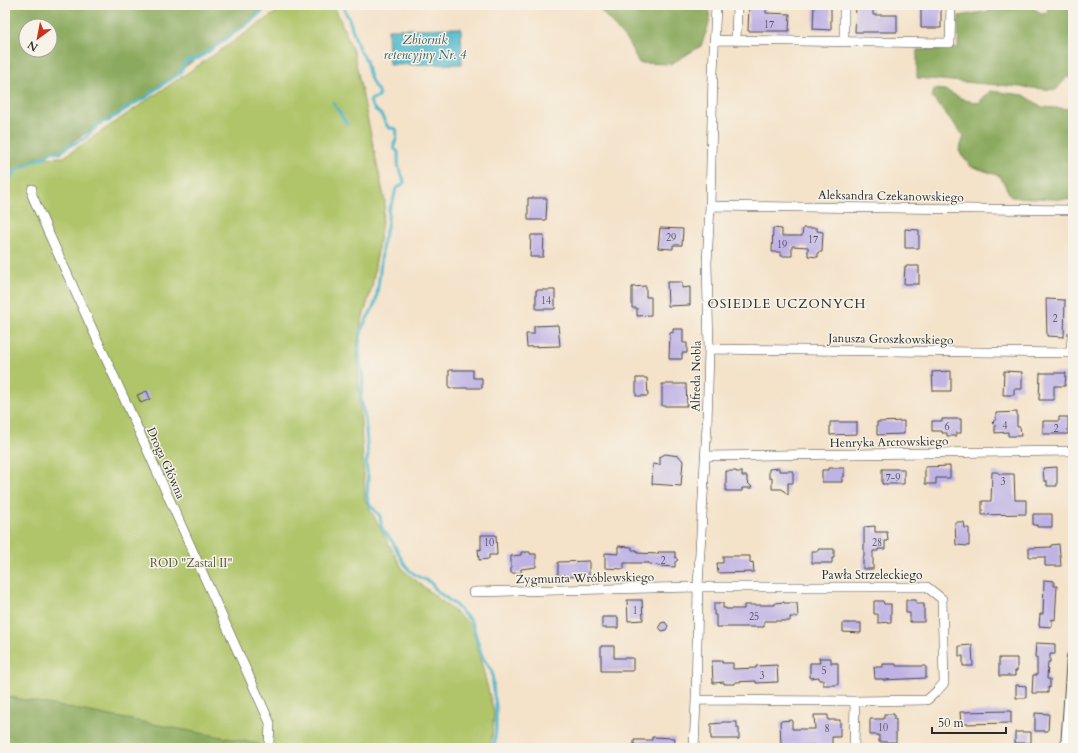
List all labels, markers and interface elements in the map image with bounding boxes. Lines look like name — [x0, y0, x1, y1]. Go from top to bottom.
north arrow — [18, 18, 58, 58]
house number: 17 — [764, 18, 774, 32]
water label: Zbiornik retencyjny Nr. 4 — [384, 31, 466, 64]
text: N — [25, 37, 41, 55]
street label: Aleksandra Czekanowskiego — [818, 187, 964, 205]
house number: 29 — [666, 231, 676, 245]
house number: 17 — [808, 233, 818, 247]
house number: 19 — [777, 238, 787, 252]
house number: 14 — [541, 294, 551, 308]
district label: OSIEDLE UCZONYCH — [708, 295, 866, 313]
house number: 2 — [1052, 312, 1058, 326]
street label: Janusza Groszkowskiego — [826, 330, 954, 348]
street label: Alfreda Nobla — [687, 339, 705, 412]
house number: 4 — [1002, 419, 1008, 433]
house number: 6 — [944, 420, 950, 434]
house number: 2 — [1053, 422, 1059, 436]
street label: Droga Główna — [143, 425, 189, 502]
street label: Henryka Arctowskiego — [830, 433, 949, 451]
house number: 7-9 — [886, 471, 900, 485]
house number: 3 — [1000, 475, 1006, 489]
house number: 10 — [484, 536, 494, 550]
house number: 28 — [872, 536, 882, 550]
house number: 2 — [660, 554, 666, 568]
park label: ROD "Zastal II" — [150, 555, 232, 571]
street label: Pawła Strzeleckiego — [821, 567, 923, 583]
street label: Zygmunta Wróblewskiego — [516, 569, 655, 587]
house number: 1 — [632, 604, 638, 618]
house number: 25 — [749, 610, 759, 624]
house number: 5 — [821, 664, 827, 678]
house number: 3 — [759, 669, 765, 683]
scale bar — [932, 709, 1006, 735]
text: 50 m — [938, 715, 965, 731]
house number: 10 — [878, 721, 888, 735]
house number: 8 — [824, 722, 830, 736]

